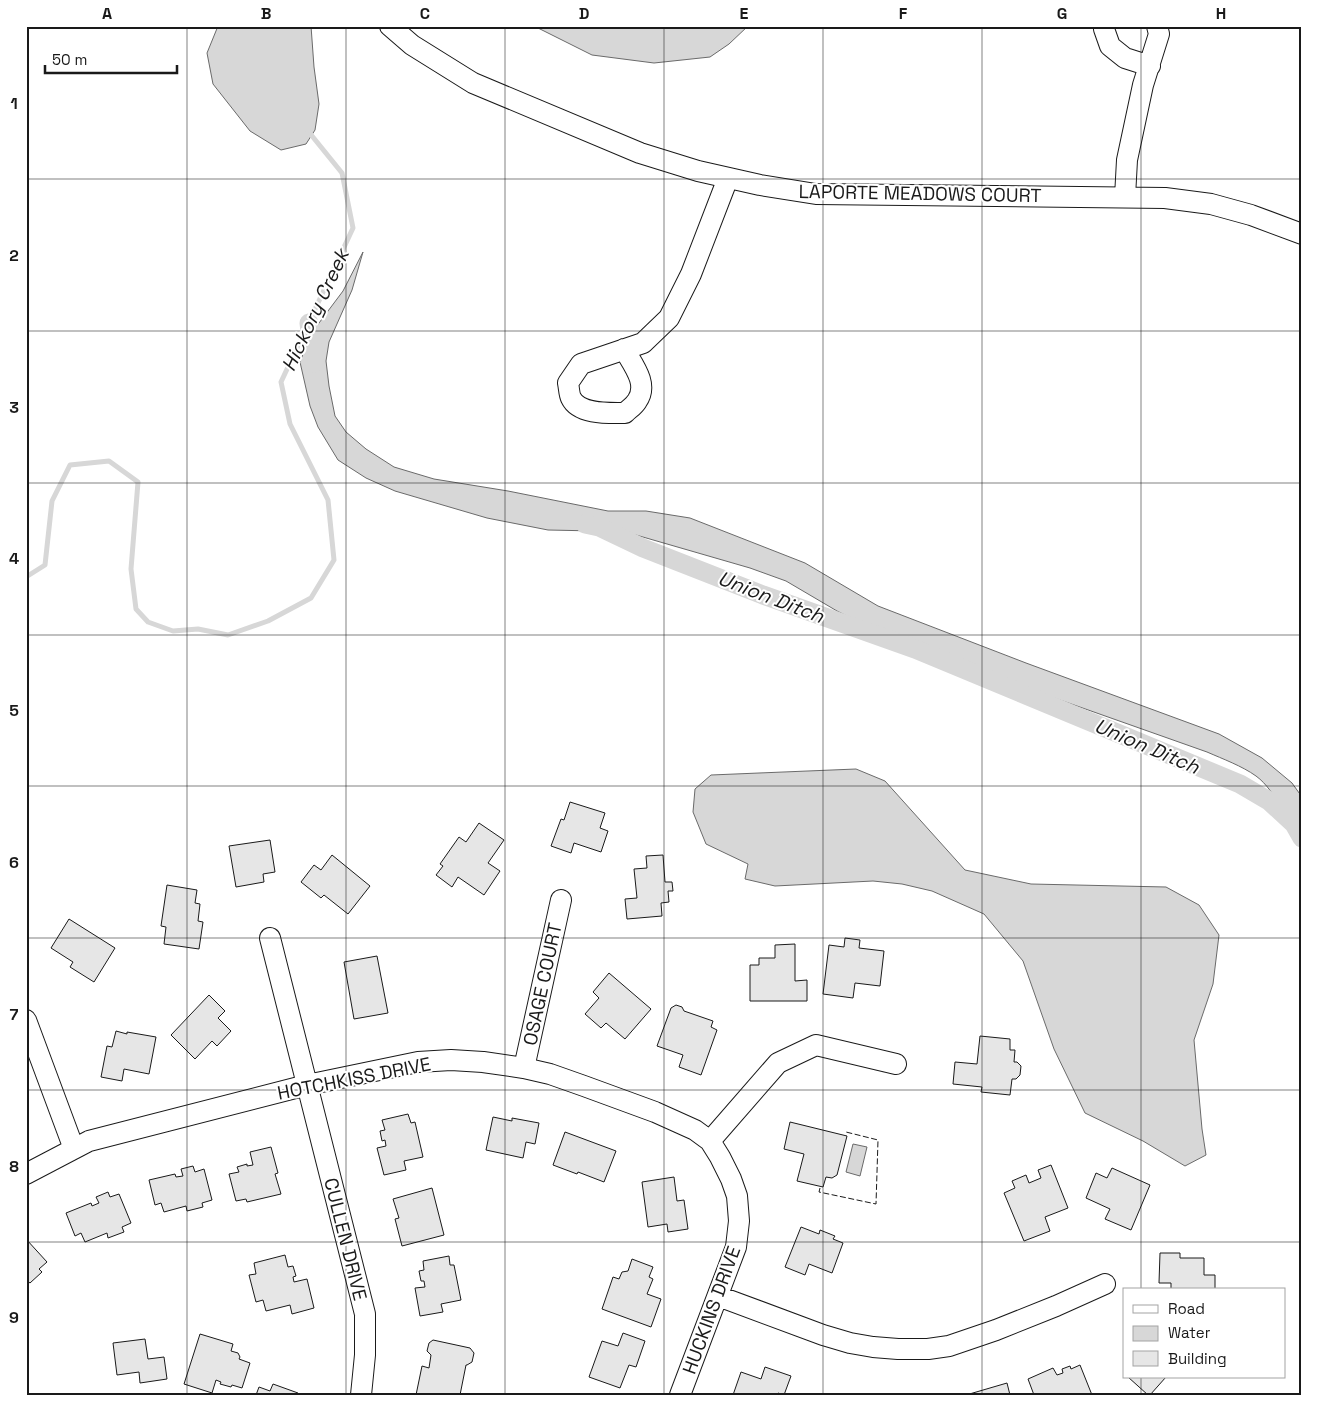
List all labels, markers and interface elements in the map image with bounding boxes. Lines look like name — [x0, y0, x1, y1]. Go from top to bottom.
text: A — [102, 3, 112, 24]
text: B — [261, 3, 271, 24]
text: C — [420, 3, 430, 24]
text: D — [579, 3, 589, 24]
text: E — [740, 3, 749, 24]
text: F — [899, 3, 908, 24]
text: G — [1057, 3, 1067, 24]
text: H — [1216, 3, 1226, 24]
scale bar — [45, 42, 178, 74]
text: 50 m — [52, 50, 87, 69]
text: 1 — [10, 93, 18, 114]
street label: LAPORTE MEADOWS COURT — [798, 179, 1042, 208]
water label: Hickory Creek — [275, 243, 356, 375]
text: 2 — [9, 245, 19, 266]
text: 3 — [9, 397, 19, 418]
text: 4 — [9, 548, 19, 569]
water label: Union Ditch — [714, 565, 828, 629]
text: 5 — [9, 700, 19, 721]
water label: Union Ditch — [1091, 712, 1204, 780]
text: 6 — [9, 852, 19, 873]
street label: OSAGE COURT — [517, 920, 568, 1048]
text: 7 — [10, 1004, 19, 1025]
street label: HOTCHKISS DRIVE — [275, 1051, 433, 1106]
text: 8 — [9, 1156, 19, 1177]
street label: CULLEN DRIVE — [318, 1175, 373, 1303]
street label: HUCKINS DRIVE — [677, 1243, 746, 1378]
legend — [1123, 1288, 1286, 1378]
text: Road — [1168, 1299, 1205, 1318]
text: 9 — [9, 1307, 19, 1328]
text: Water — [1168, 1323, 1211, 1342]
text: Building — [1168, 1349, 1227, 1368]

